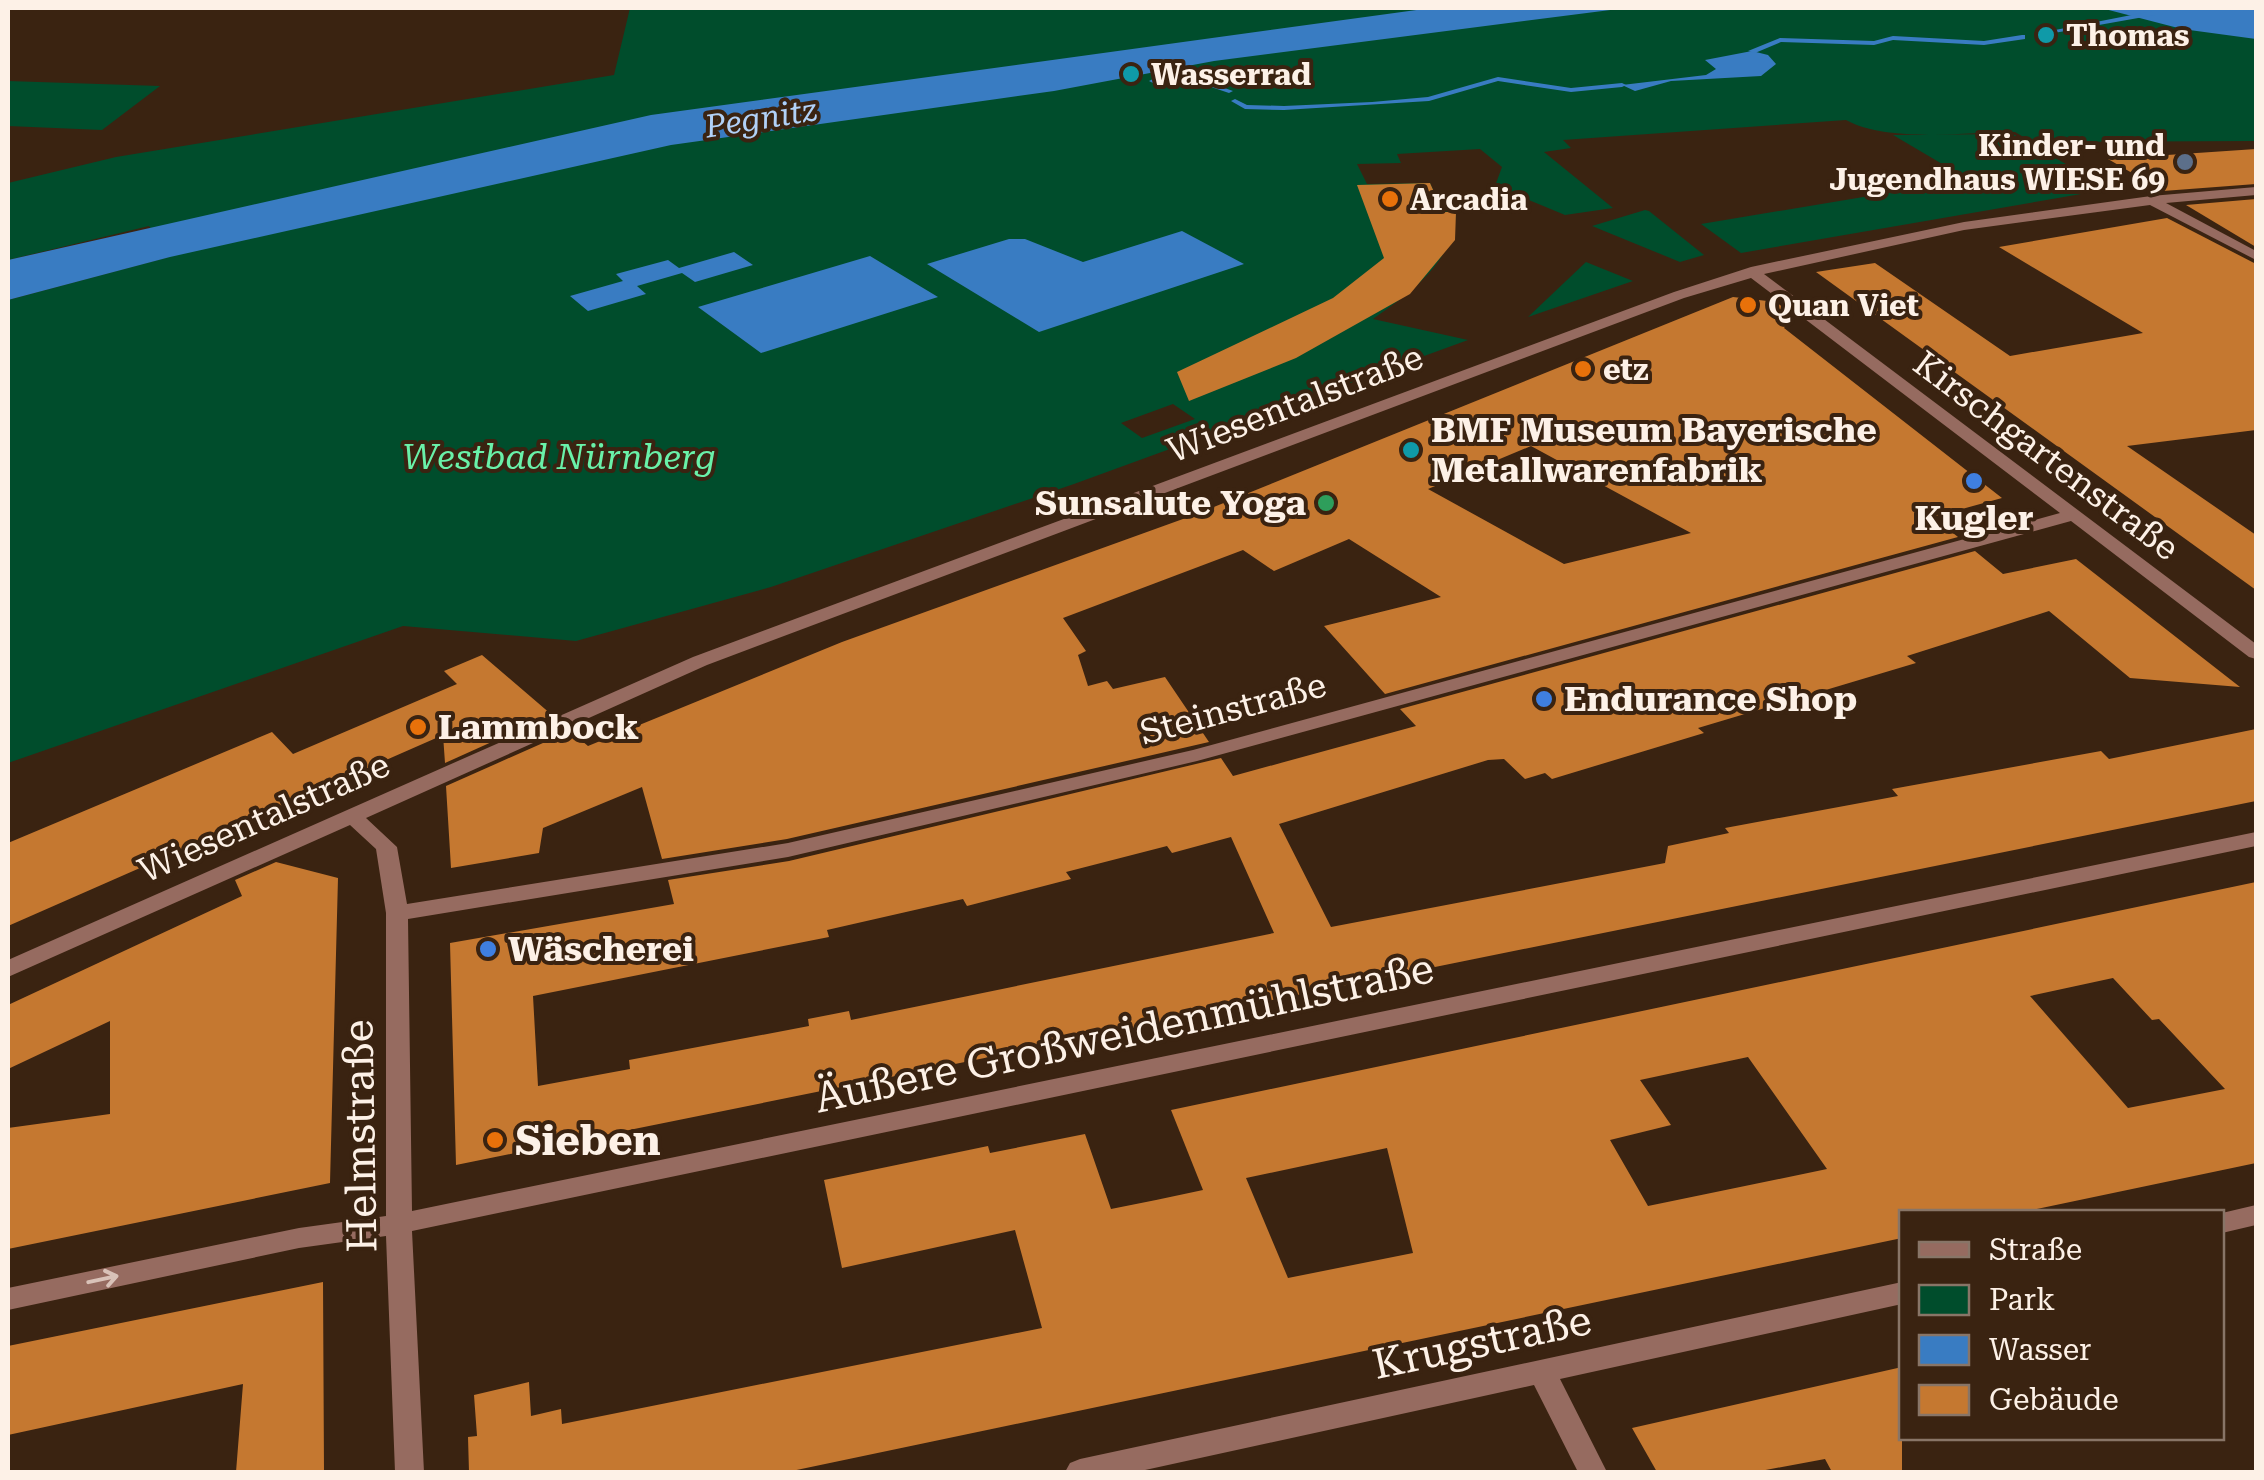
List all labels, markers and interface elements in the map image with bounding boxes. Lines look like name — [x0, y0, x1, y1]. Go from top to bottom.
place label: Thomas — [2066, 18, 2190, 53]
marker: Thomas — [2035, 24, 2057, 46]
place label: Wasserrad — [1151, 57, 1311, 92]
marker: Wasserrad — [1120, 63, 1142, 85]
water label: Pegnitz — [701, 90, 820, 146]
place label: Kinder- und Jugendhaus WIESE 69 — [1830, 128, 2165, 197]
marker: Kinder- und Jugendhaus WIESE 69 — [2174, 151, 2196, 173]
place label: Arcadia — [1410, 182, 1528, 217]
marker: Arcadia — [1379, 188, 1401, 210]
place label: Quan Viet — [1768, 288, 1919, 323]
marker: Quan Viet — [1737, 294, 1759, 316]
street label: Wiesentalstraße — [1161, 336, 1429, 472]
street label: Kirschgartenstraße — [1905, 343, 2187, 569]
place label: etz — [1603, 352, 1649, 387]
marker: etz — [1572, 358, 1594, 380]
place label: BMF Museum Bayerische Metallwarenfabrik — [1431, 410, 1877, 491]
park label: Westbad Nürnberg — [402, 437, 716, 478]
marker: BMF Museum Bayerische Metallwarenfabrik — [1400, 439, 1422, 461]
marker: Kugler — [1963, 470, 1985, 492]
place label: Sunsalute Yoga — [1035, 483, 1306, 524]
marker: Sunsalute Yoga — [1315, 492, 1337, 514]
place label: Kugler — [1914, 498, 2034, 539]
street label: Steinstraße — [1135, 664, 1331, 754]
place label: Endurance Shop — [1564, 679, 1857, 720]
marker: Endurance Shop — [1533, 688, 1555, 710]
place label: Lammbock — [438, 707, 639, 748]
marker: Lammbock — [407, 716, 429, 738]
street label: Wiesentalstraße — [132, 744, 396, 892]
place label: Wäscherei — [508, 929, 694, 970]
marker: Wäscherei — [477, 938, 499, 960]
street label: Äußere Großweidenmühlstraße — [810, 943, 1438, 1123]
street label: Helmstraße — [333, 1019, 387, 1253]
place label: Sieben — [515, 1116, 661, 1165]
marker: Sieben — [484, 1129, 506, 1151]
legend — [1899, 1210, 2224, 1440]
text: Straße — [1989, 1232, 2082, 1267]
one-way arrow — [86, 1269, 118, 1288]
text: Park — [1989, 1282, 2055, 1317]
street label: Krugstraße — [1368, 1295, 1596, 1389]
text: Wasser — [1989, 1332, 2091, 1367]
text: Gebäude — [1989, 1382, 2119, 1417]

